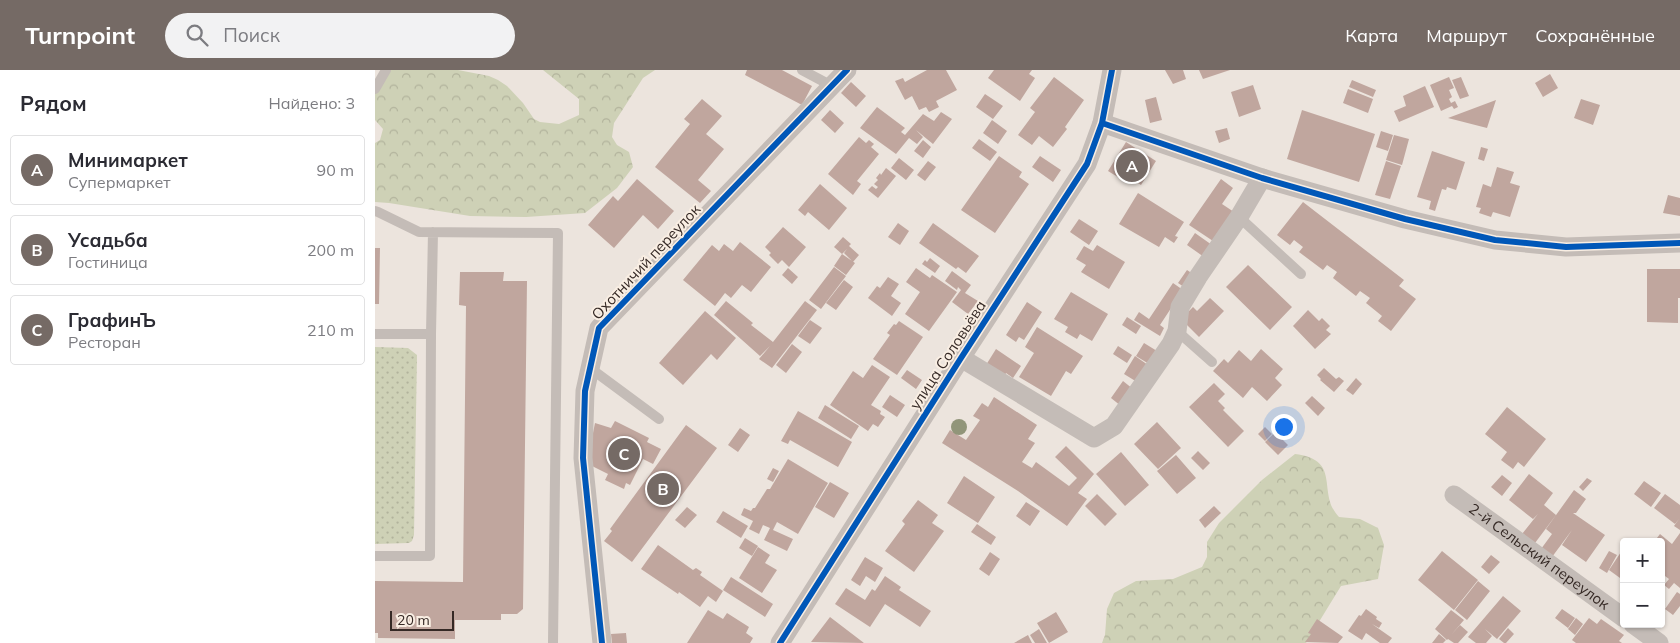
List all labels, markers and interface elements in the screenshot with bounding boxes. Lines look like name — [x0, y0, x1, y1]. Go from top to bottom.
search box — [165, 13, 515, 58]
text: Turnpoint — [25, 20, 135, 50]
icon: search — [183, 21, 211, 49]
text: Поиск — [223, 23, 280, 47]
text: Карта — [1345, 24, 1398, 47]
text: Маршрут — [1426, 24, 1507, 47]
text: Сохранённые — [1535, 24, 1655, 47]
text: Рядом — [20, 90, 87, 116]
text: Найдено: 3 — [269, 93, 355, 113]
pin: A — [1116, 147, 1148, 185]
text: Минимаркет — [68, 148, 188, 172]
text: A — [31, 160, 43, 180]
text: 90 m — [317, 160, 354, 180]
text: Супермаркет — [68, 172, 171, 192]
street label: Охотничий переулок — [587, 199, 705, 323]
text: Усадьба — [68, 228, 148, 252]
text: B — [31, 240, 43, 260]
text: 200 m — [307, 240, 354, 260]
text: Гостиница — [68, 252, 148, 272]
street label: улица Соловьёва — [905, 297, 990, 413]
text: ГрафинЪ — [68, 308, 156, 332]
text: C — [32, 320, 42, 340]
text: 210 m — [307, 320, 354, 340]
text: Ресторан — [68, 332, 141, 352]
your location — [1271, 414, 1297, 440]
pin: C — [608, 435, 640, 473]
pin: B — [647, 470, 679, 508]
street label: 2-й Сельский переулок — [1465, 499, 1614, 614]
map controls — [1620, 538, 1665, 628]
button: + — [1620, 538, 1665, 583]
button: − — [1620, 583, 1665, 628]
scale bar — [390, 608, 454, 631]
text: 20 m — [397, 611, 430, 629]

